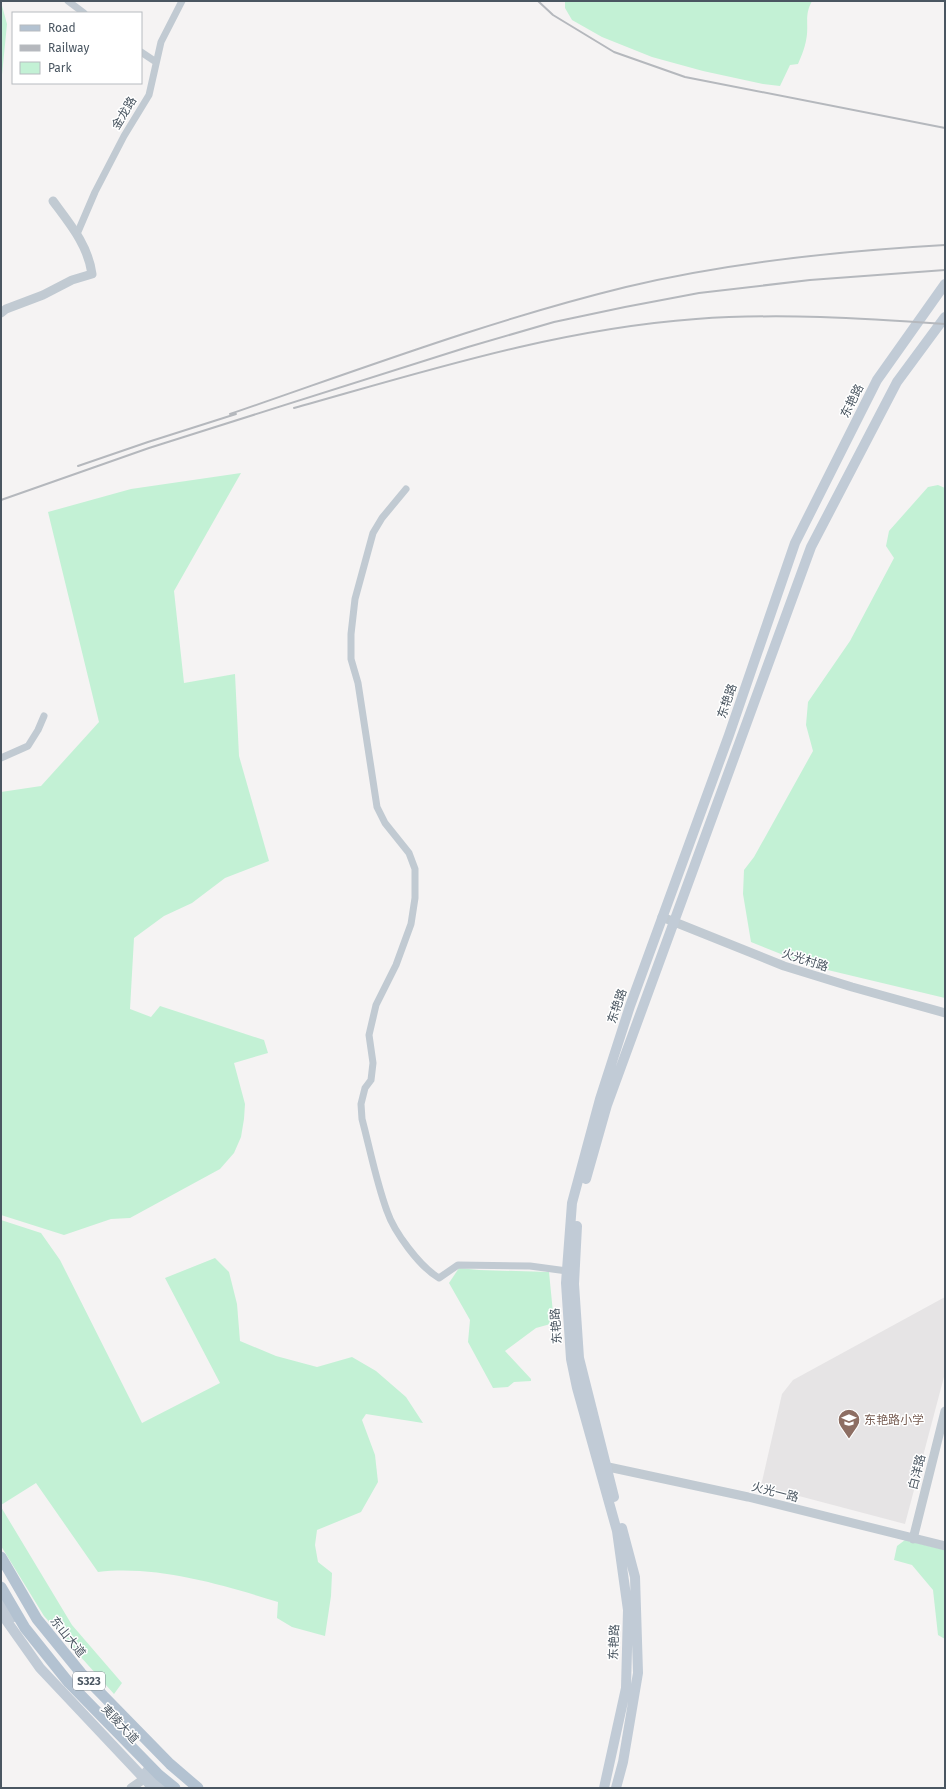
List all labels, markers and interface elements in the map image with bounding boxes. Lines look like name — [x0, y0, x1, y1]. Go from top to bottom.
legend — [12, 12, 142, 84]
text: Road — [48, 21, 76, 35]
text: Railway — [48, 41, 89, 55]
text: Park — [48, 61, 72, 75]
street label: 金龙路 — [109, 94, 139, 132]
street label: 东艳路 — [838, 382, 866, 420]
street label: 东艳路 — [715, 682, 739, 720]
street label: 火光村路 — [780, 946, 830, 974]
street label: 东艳路 — [605, 987, 629, 1025]
street label: 东艳路 — [548, 1308, 564, 1344]
school or university icon: 东艳路小学 — [836, 1407, 862, 1440]
place label: 东艳路小学 — [864, 1413, 924, 1427]
street label: 白洋路 — [906, 1453, 928, 1491]
street label: 火光一路 — [750, 1479, 800, 1505]
street label: 东山大道 — [47, 1614, 89, 1660]
street label: 东艳路 — [606, 1624, 622, 1660]
road number: S323 — [73, 1672, 105, 1690]
street label: 夷陵大道 — [99, 1702, 141, 1746]

